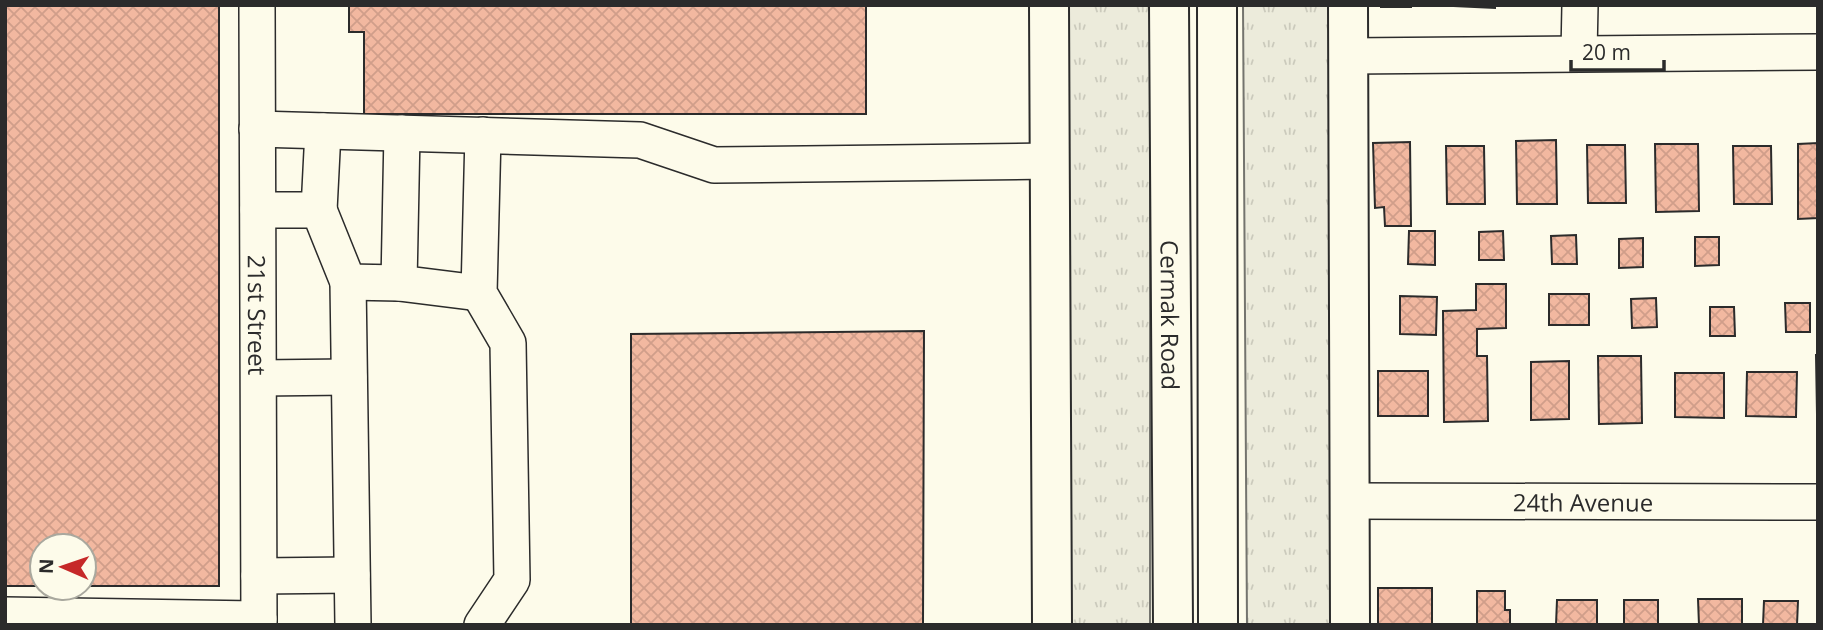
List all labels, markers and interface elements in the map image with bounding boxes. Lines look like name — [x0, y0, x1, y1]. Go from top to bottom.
scale bar — [1571, 28, 1664, 72]
text: 20 m — [1582, 38, 1631, 66]
street label: Cermak Road — [1154, 240, 1188, 390]
street label: 21st Street — [241, 255, 275, 375]
street label: 24th Avenue — [1513, 485, 1653, 518]
north arrow — [28, 532, 98, 602]
text: N — [33, 558, 59, 575]

